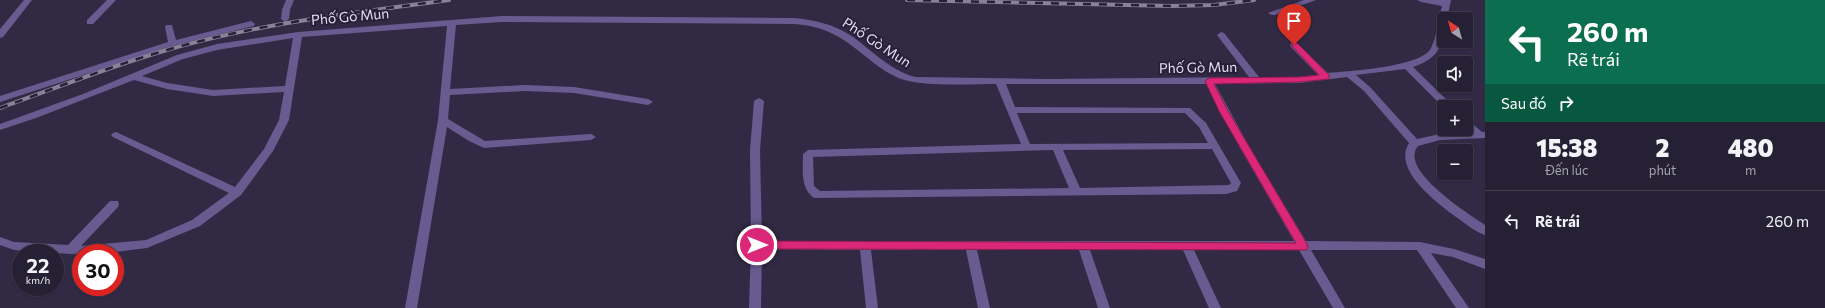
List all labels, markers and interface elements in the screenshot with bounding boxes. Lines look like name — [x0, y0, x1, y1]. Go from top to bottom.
street label: Phố Gò Mun — [310, 4, 390, 28]
pin — [1277, 4, 1311, 45]
icon: arrive — [1283, 10, 1305, 32]
north arrow — [1437, 12, 1473, 48]
map controls — [1437, 12, 1473, 180]
street label: Phố Gò Mun — [840, 14, 914, 70]
text: 260 m — [1567, 14, 1648, 48]
icon: left — [1501, 16, 1553, 68]
text: Rẽ trái — [1567, 48, 1620, 70]
button: sound — [1437, 56, 1473, 92]
street label: Phố Gò Mun — [1159, 58, 1237, 76]
icon: right — [1555, 92, 1577, 114]
text: Sau đó — [1501, 94, 1547, 112]
button: + — [1437, 100, 1473, 136]
text: 15:38 — [1536, 133, 1597, 162]
text: 2 — [1656, 133, 1669, 162]
text: 480 — [1728, 133, 1774, 162]
button: − — [1437, 144, 1473, 180]
text: Đến lúc — [1545, 162, 1589, 178]
text: phút — [1649, 162, 1676, 178]
text: m — [1745, 162, 1756, 178]
icon: left — [1501, 210, 1523, 232]
text: Rẽ trái — [1535, 212, 1580, 230]
text: 260 m — [1766, 212, 1809, 230]
position arrow — [736, 224, 778, 266]
speed limit sign: 30 — [72, 244, 124, 296]
text: 22 — [27, 253, 49, 277]
text: km/h — [26, 274, 50, 286]

